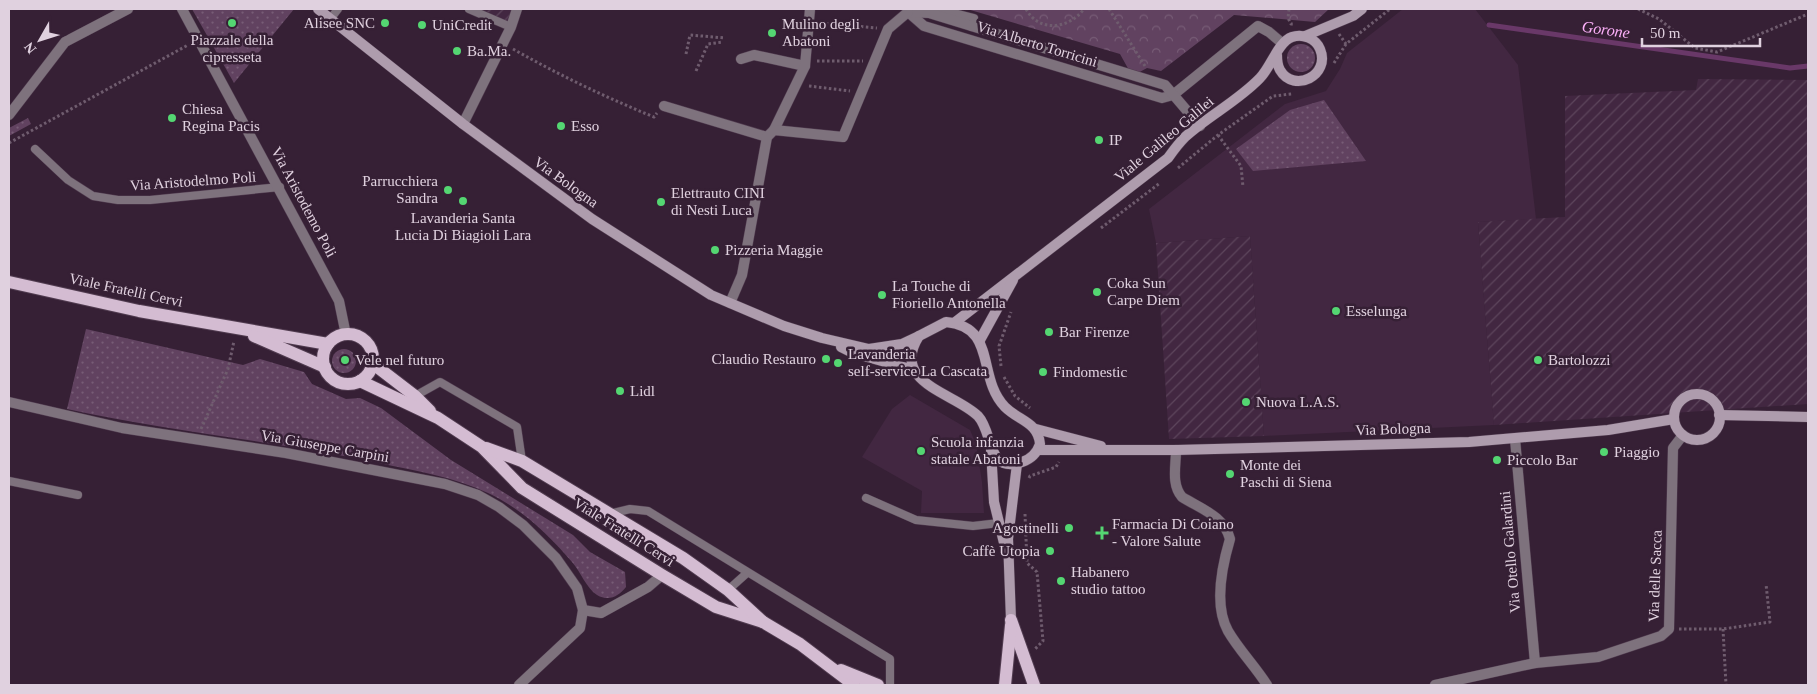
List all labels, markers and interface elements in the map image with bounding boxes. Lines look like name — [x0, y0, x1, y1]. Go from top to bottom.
north arrow — [15, 15, 65, 65]
place label: Alisee SNC — [304, 15, 375, 31]
scale bar — [1642, 15, 1760, 47]
place label: Mulino degli Abatoni — [782, 16, 860, 49]
marker: Piazzale della cipresseta — [226, 17, 238, 29]
marker: Alisee SNC — [379, 17, 391, 29]
place label: UniCredit — [432, 17, 493, 33]
street label: Via Alberto Torricini — [975, 18, 1099, 70]
water label: Gorone — [1581, 18, 1631, 41]
marker: UniCredit — [416, 19, 428, 31]
text: 50 m — [1650, 25, 1681, 41]
marker: Mulino degli Abatoni — [766, 27, 778, 39]
place label: Piazzale della cipresseta — [191, 32, 274, 65]
text: N — [21, 39, 39, 57]
place label: Ba.Ma. — [467, 43, 511, 59]
marker: Ba.Ma. — [451, 45, 463, 57]
street label: Viale Galileo Galilei — [1111, 93, 1217, 185]
place label: Chiesa Regina Pacis — [182, 101, 260, 134]
marker: Chiesa Regina Pacis — [166, 112, 178, 124]
place label: Esso — [571, 118, 599, 134]
marker: Esso — [555, 120, 567, 132]
place label: IP — [1109, 132, 1122, 148]
marker: IP — [1093, 134, 1105, 146]
street label: Via Aristodemo Poli — [268, 144, 340, 260]
street label: Via Bologna — [531, 153, 601, 211]
street label: Via Aristodelmo Poli — [129, 169, 257, 193]
place label: Parrucchiera Sandra — [362, 173, 438, 206]
marker: Parrucchiera Sandra — [442, 184, 454, 196]
place label: Elettrauto CINI di Nesti Luca — [671, 185, 765, 218]
marker: Lavanderia Santa Lucia Di Biagioli Lara — [457, 195, 469, 207]
marker: Elettrauto CINI di Nesti Luca — [655, 196, 667, 208]
place label: Lavanderia Santa Lucia Di Biagioli Lara — [395, 210, 531, 243]
place label: Pizzeria Maggie — [725, 242, 823, 258]
marker: Pizzeria Maggie — [709, 244, 721, 256]
street label: Viale Fratelli Cervi — [68, 270, 184, 310]
place label: Coka Sun Carpe Diem — [1107, 275, 1180, 308]
place label: La Touche di Fioriello Antonella — [892, 278, 1006, 311]
marker: Coka Sun Carpe Diem — [1091, 286, 1103, 298]
marker: La Touche di Fioriello Antonella — [876, 289, 888, 301]
place label: Esselunga — [1346, 303, 1407, 319]
marker: Esselunga — [1330, 305, 1342, 317]
place label: Bar Firenze — [1059, 324, 1130, 340]
marker: Bar Firenze — [1043, 326, 1055, 338]
place label: Lavanderia self-service La Cascata — [848, 346, 987, 379]
place label: Claudio Restauro — [711, 351, 816, 367]
place label: Vele nel futuro — [355, 352, 444, 368]
place label: Bartolozzi — [1548, 352, 1610, 368]
marker: Claudio Restauro — [820, 353, 832, 365]
marker: Vele nel futuro — [339, 354, 351, 366]
marker: Bartolozzi — [1532, 354, 1544, 366]
marker: Lavanderia self-service La Cascata — [832, 357, 844, 369]
place label: Findomestic — [1053, 364, 1128, 380]
marker: Findomestic — [1037, 366, 1049, 378]
place label: Lidl — [630, 383, 655, 399]
marker: Lidl — [614, 385, 626, 397]
place label: Nuova L.A.S. — [1256, 394, 1339, 410]
marker: Nuova L.A.S. — [1240, 396, 1252, 408]
street label: Via Bologna — [1355, 420, 1431, 438]
street label: Via Giuseppe Carpini — [260, 427, 390, 465]
place label: Scuola infanzia statale Abatoni — [931, 434, 1024, 467]
place label: Piaggio — [1614, 444, 1660, 460]
marker: Scuola infanzia statale Abatoni — [915, 445, 927, 457]
marker: Piaggio — [1598, 446, 1610, 458]
place label: Piccolo Bar — [1507, 452, 1577, 468]
marker: Piccolo Bar — [1491, 454, 1503, 466]
place label: Monte dei Paschi di Siena — [1240, 457, 1332, 490]
marker: Monte dei Paschi di Siena — [1224, 468, 1236, 480]
street label: Via Otello Galardini — [1497, 490, 1523, 614]
street label: Viale Fratelli Cervi — [571, 495, 677, 569]
place label: Farmacia Di Coiano - Valore Salute — [1112, 516, 1234, 549]
place label: Agostinelli — [992, 520, 1059, 536]
marker: Agostinelli — [1063, 522, 1075, 534]
marker: Farmacia Di Coiano - Valore Salute — [1096, 527, 1108, 539]
street label: Via delle Sacca — [1645, 529, 1665, 622]
place label: Caffè Utopia — [962, 543, 1040, 559]
marker: Caffè Utopia — [1044, 545, 1056, 557]
place label: Habanero studio tattoo — [1071, 564, 1146, 597]
marker: Habanero studio tattoo — [1055, 575, 1067, 587]

